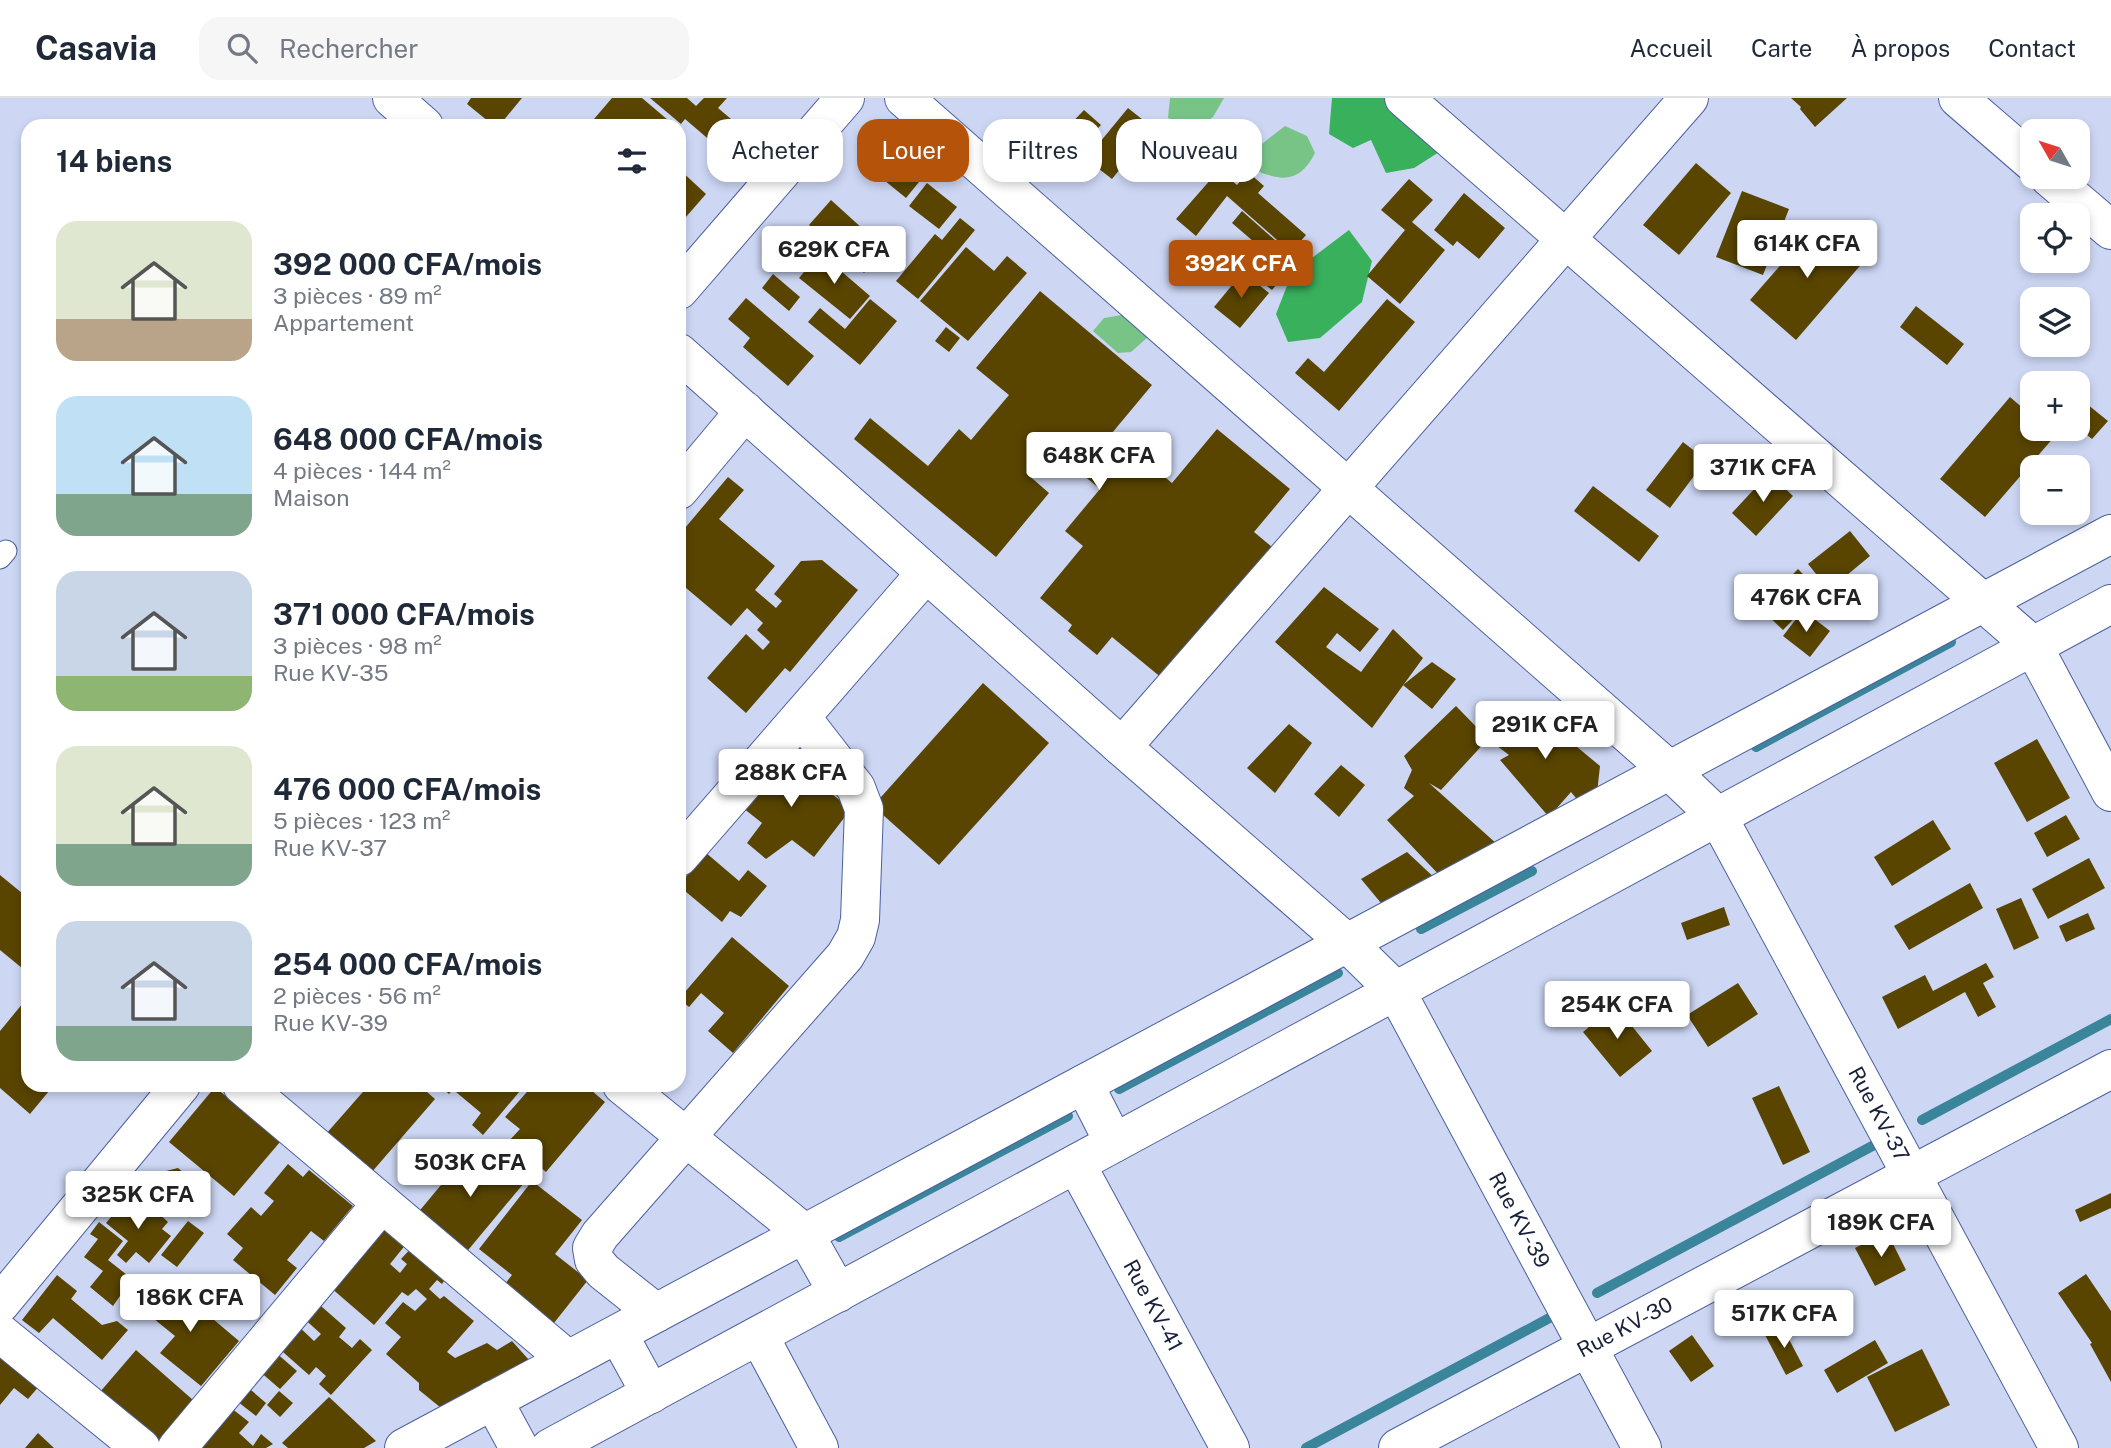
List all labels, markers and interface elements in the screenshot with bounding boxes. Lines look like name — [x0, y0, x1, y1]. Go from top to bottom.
search box — [199, 17, 689, 80]
text: Casavia — [35, 29, 157, 67]
icon: search — [223, 29, 261, 67]
text: Rechercher — [279, 33, 418, 64]
text: Accueil — [1630, 34, 1713, 62]
text: Carte — [1751, 34, 1812, 62]
text: À propos — [1850, 34, 1950, 62]
text: Contact — [1988, 34, 2076, 62]
chip: Acheter — [707, 119, 843, 182]
chip: Louer — [857, 119, 969, 182]
chip: Filtres — [983, 119, 1102, 182]
chip: Nouveau — [1116, 119, 1262, 182]
north arrow — [2020, 119, 2090, 189]
map controls — [2020, 119, 2090, 525]
icon: filters — [613, 142, 651, 180]
text: 14 biens — [56, 143, 172, 179]
button: locate — [2020, 203, 2090, 273]
pin: 614K CFA — [1735, 220, 1879, 280]
pin: 629K CFA — [762, 226, 906, 286]
text: 614K CFA — [1753, 229, 1861, 256]
text: 629K CFA — [778, 235, 890, 262]
pin: 392K CFA — [1169, 240, 1313, 300]
text: 392 000 CFA/mois — [273, 246, 542, 282]
icon: home — [112, 249, 196, 333]
text: 392K CFA — [1185, 249, 1297, 276]
text: 3 pièces · 89 m² — [273, 282, 442, 309]
button: layers — [2020, 287, 2090, 357]
text: Appartement — [273, 309, 414, 336]
button: + — [2020, 371, 2090, 441]
text: 648 000 CFA/mois — [273, 421, 543, 457]
icon: home — [112, 424, 196, 508]
pin: 648K CFA — [1027, 432, 1171, 492]
text: 648K CFA — [1042, 441, 1156, 468]
pin: 371K CFA — [1691, 444, 1835, 504]
text: 371K CFA — [1710, 453, 1816, 480]
button: − — [2020, 455, 2090, 525]
text: 4 pièces · 144 m² — [273, 457, 451, 484]
text: Maison — [273, 484, 350, 511]
pin: 476K CFA — [1734, 574, 1878, 634]
text: 476K CFA — [1750, 583, 1862, 610]
text: 371 000 CFA/mois — [273, 596, 535, 632]
icon: home — [112, 599, 196, 683]
text: 3 pièces · 98 m² — [273, 632, 442, 659]
text: Rue KV-35 — [273, 659, 388, 686]
pin: 291K CFA — [1473, 702, 1617, 761]
text: 291K CFA — [1491, 710, 1599, 737]
pin: 288K CFA — [719, 750, 863, 809]
text: 288K CFA — [735, 758, 847, 785]
text: 476 000 CFA/mois — [273, 771, 541, 807]
icon: home — [112, 774, 196, 858]
text: 5 pièces · 123 m² — [273, 807, 450, 834]
text: Rue KV-37 — [273, 834, 387, 861]
text: 254 000 CFA/mois — [273, 946, 542, 982]
icon: home — [112, 949, 196, 1033]
text: 2 pièces · 56 m² — [273, 982, 441, 1009]
pin: 254K CFA — [1545, 982, 1689, 1041]
text: 254K CFA — [1561, 990, 1673, 1017]
text: Rue KV-39 — [273, 1009, 388, 1036]
street label: Rue KV-37 — [1843, 1062, 1915, 1166]
pin: 503K CFA — [398, 1140, 542, 1199]
text: 503K CFA — [413, 1148, 527, 1175]
street label: Rue KV-39 — [1484, 1168, 1556, 1272]
pin: 325K CFA — [66, 1172, 210, 1231]
text: 325K CFA — [82, 1180, 194, 1207]
pin: 189K CFA — [1809, 1200, 1953, 1259]
text: 189K CFA — [1827, 1208, 1935, 1235]
street label: Rue KV-41 — [1118, 1255, 1188, 1355]
pin: 186K CFA — [118, 1274, 262, 1334]
text: 186K CFA — [136, 1283, 244, 1310]
pin: 517K CFA — [1712, 1290, 1856, 1350]
street label: Rue KV-30 — [1573, 1291, 1677, 1363]
text: 517K CFA — [1730, 1299, 1838, 1326]

